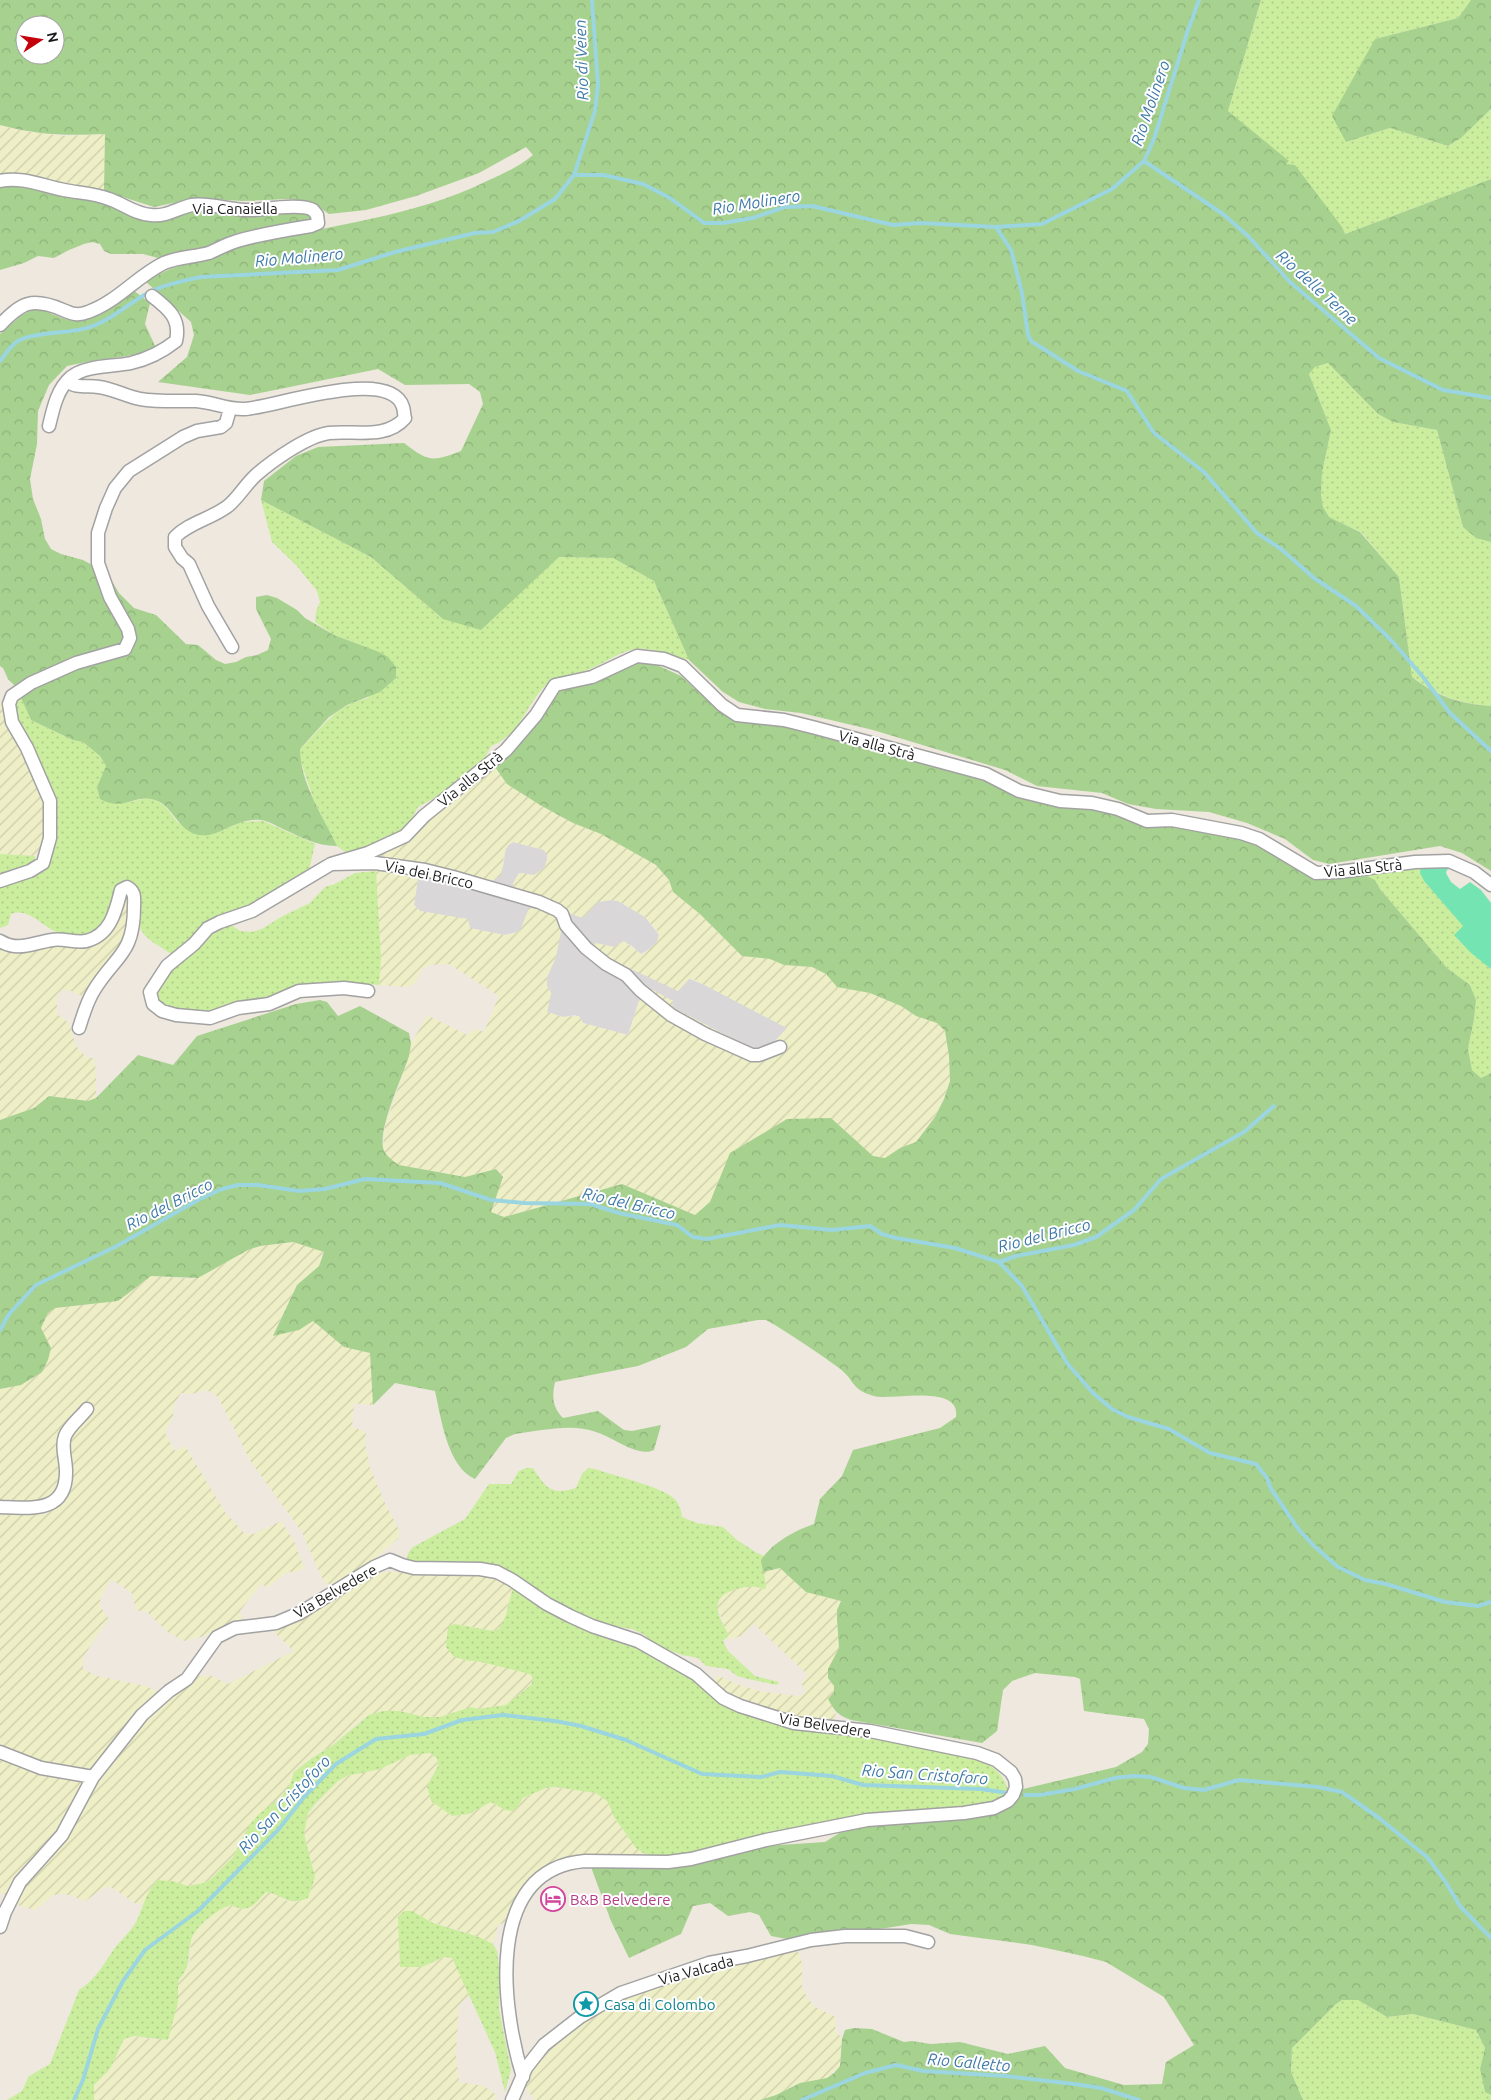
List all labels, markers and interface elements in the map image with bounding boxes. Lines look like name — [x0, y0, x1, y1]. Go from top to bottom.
north arrow — [15, 15, 65, 65]
water label: Rio di Veien — [571, 19, 591, 101]
text: N — [44, 31, 62, 44]
water label: Rio Molinero — [1127, 58, 1173, 148]
water label: Rio Molinero — [711, 186, 801, 218]
street label: Via Canaiella — [192, 200, 278, 217]
water label: Rio Molinero — [254, 244, 344, 270]
water label: Rio delle Terne — [1273, 246, 1361, 328]
street label: Via alla Strà — [837, 727, 917, 763]
street label: Via alla Strà — [434, 748, 506, 810]
street label: Via alla Strà — [1323, 855, 1403, 881]
street label: Via dei Bricco — [383, 856, 475, 892]
water label: Rio del Bricco — [123, 1174, 216, 1233]
water label: Rio del Bricco — [581, 1184, 677, 1222]
water label: Rio del Bricco — [996, 1215, 1092, 1255]
street label: Via Belvedere — [290, 1560, 380, 1622]
street label: Via Belvedere — [778, 1709, 872, 1741]
water label: Rio San Cristoforo — [234, 1751, 334, 1856]
water label: Rio San Cristoforo — [861, 1761, 989, 1787]
hotel icon: B&B Belvedere — [540, 1886, 566, 1912]
place label: B&B Belvedere — [570, 1891, 671, 1908]
street label: Via Valcada — [657, 1952, 735, 1988]
place icon: Casa di Colombo — [573, 1991, 599, 2017]
place label: Casa di Colombo — [604, 1996, 716, 2013]
water label: Rio Galletto — [927, 2049, 1012, 2075]

